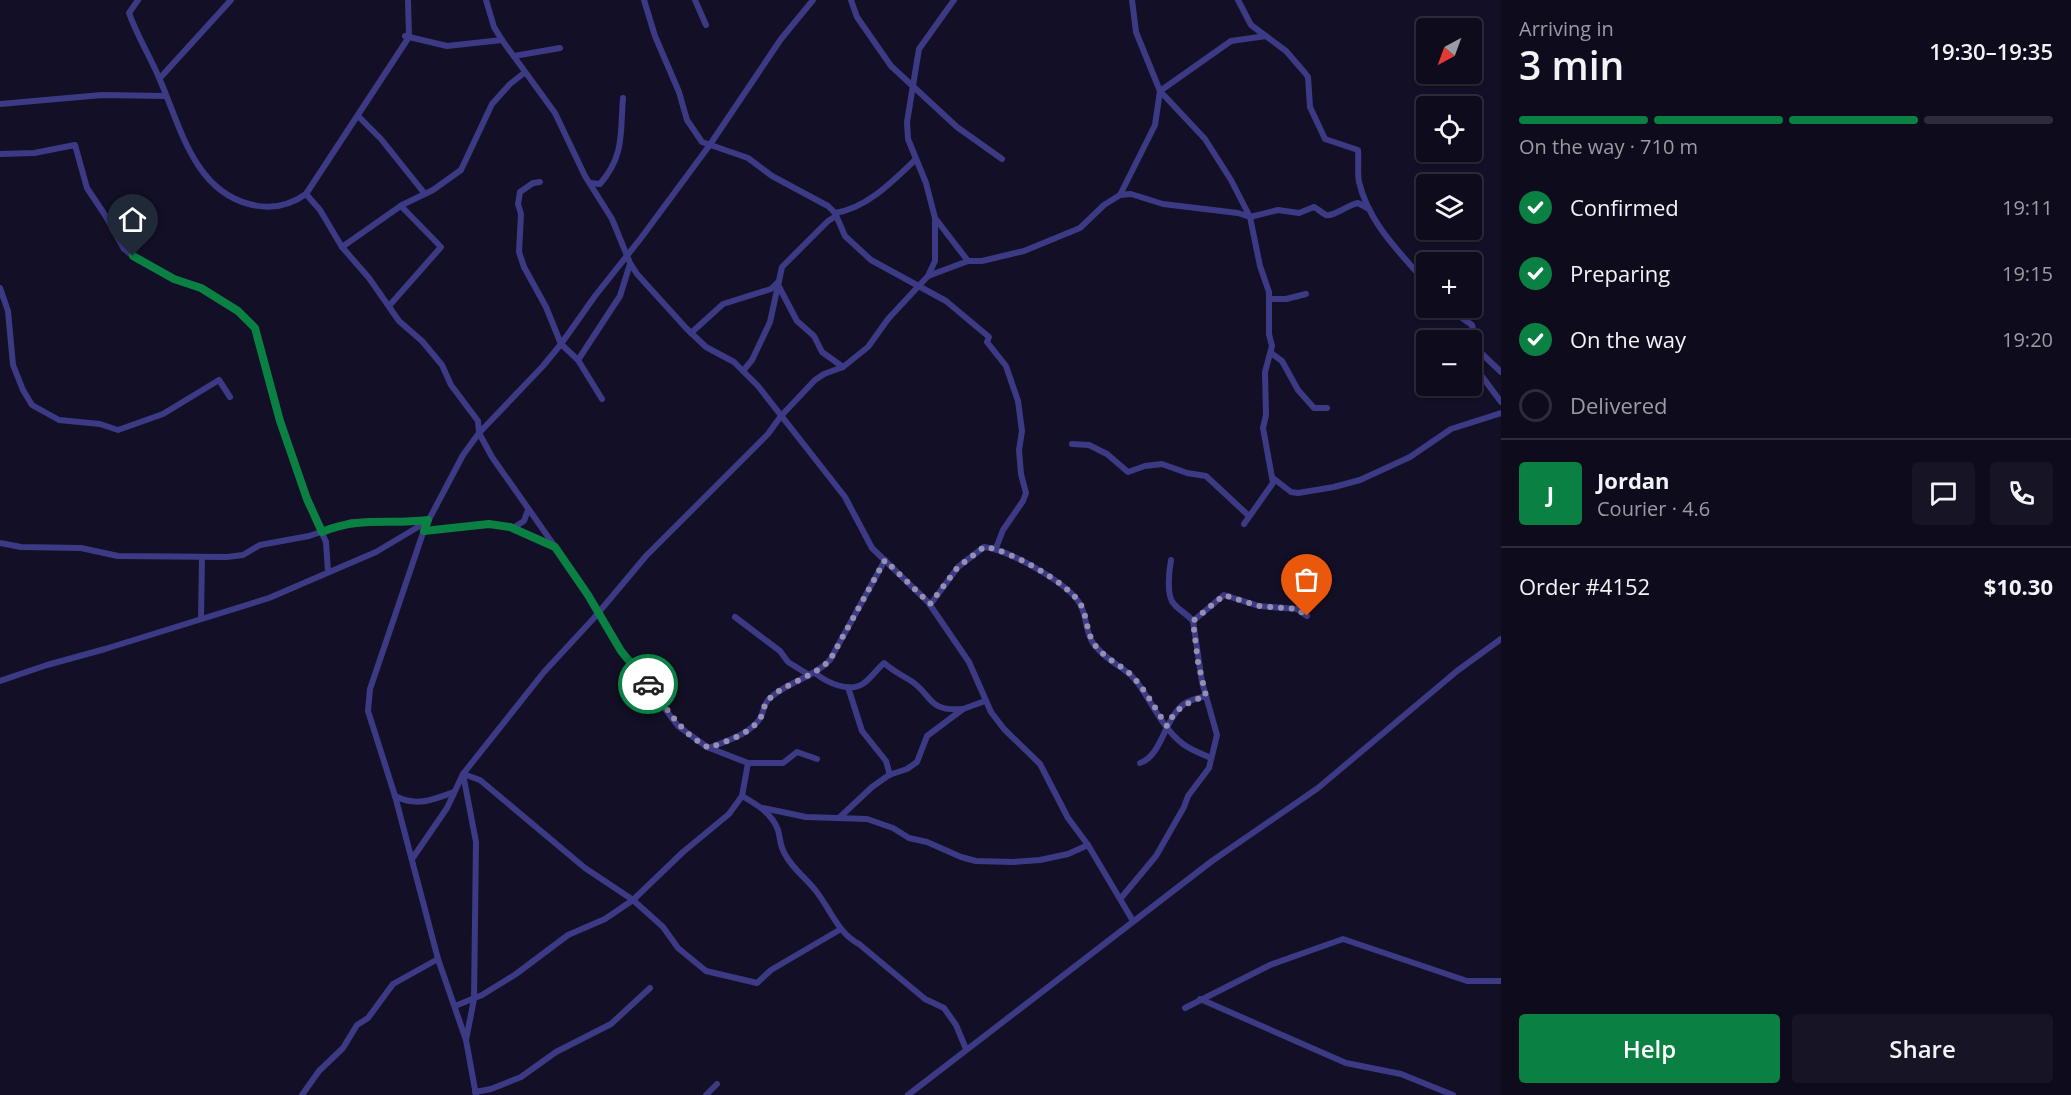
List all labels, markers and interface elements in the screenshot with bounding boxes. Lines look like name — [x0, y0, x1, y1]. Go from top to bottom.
text: Arriving in — [1519, 15, 1614, 42]
north arrow — [1416, 18, 1482, 84]
map controls — [1416, 18, 1482, 396]
text: 19:30–19:35 — [1929, 36, 2053, 66]
text: 3 min — [1519, 38, 1624, 91]
button: locate — [1416, 96, 1482, 162]
text: On the way · 710 m — [1519, 133, 1698, 160]
button: layers — [1416, 174, 1482, 240]
icon: check — [1519, 191, 1552, 224]
text: Confirmed — [1570, 192, 1679, 222]
pin — [107, 194, 158, 256]
text: 19:11 — [2002, 194, 2053, 221]
icon: home — [116, 203, 149, 236]
button: + — [1416, 252, 1482, 318]
icon: check — [1519, 257, 1552, 290]
text: Preparing — [1570, 258, 1670, 288]
text: 19:15 — [2002, 260, 2053, 287]
icon: check — [1519, 323, 1552, 356]
text: On the way — [1570, 324, 1686, 354]
text: 19:20 — [2002, 326, 2053, 353]
button: − — [1416, 330, 1482, 396]
text: Delivered — [1570, 390, 1668, 420]
button: chat — [1912, 462, 1975, 525]
button: phone — [1990, 462, 2053, 525]
text: Jordan — [1597, 465, 1670, 495]
text: J — [1547, 478, 1554, 508]
text: Courier · 4.6 — [1597, 495, 1710, 522]
pin — [1281, 554, 1332, 616]
icon: bag — [1290, 563, 1323, 596]
text: Order #4152 — [1519, 571, 1650, 601]
text: $10.30 — [1984, 571, 2053, 601]
courier — [618, 654, 678, 714]
icon: car — [632, 668, 665, 701]
button: Help — [1519, 1014, 1780, 1083]
button: Share — [1792, 1014, 2053, 1083]

